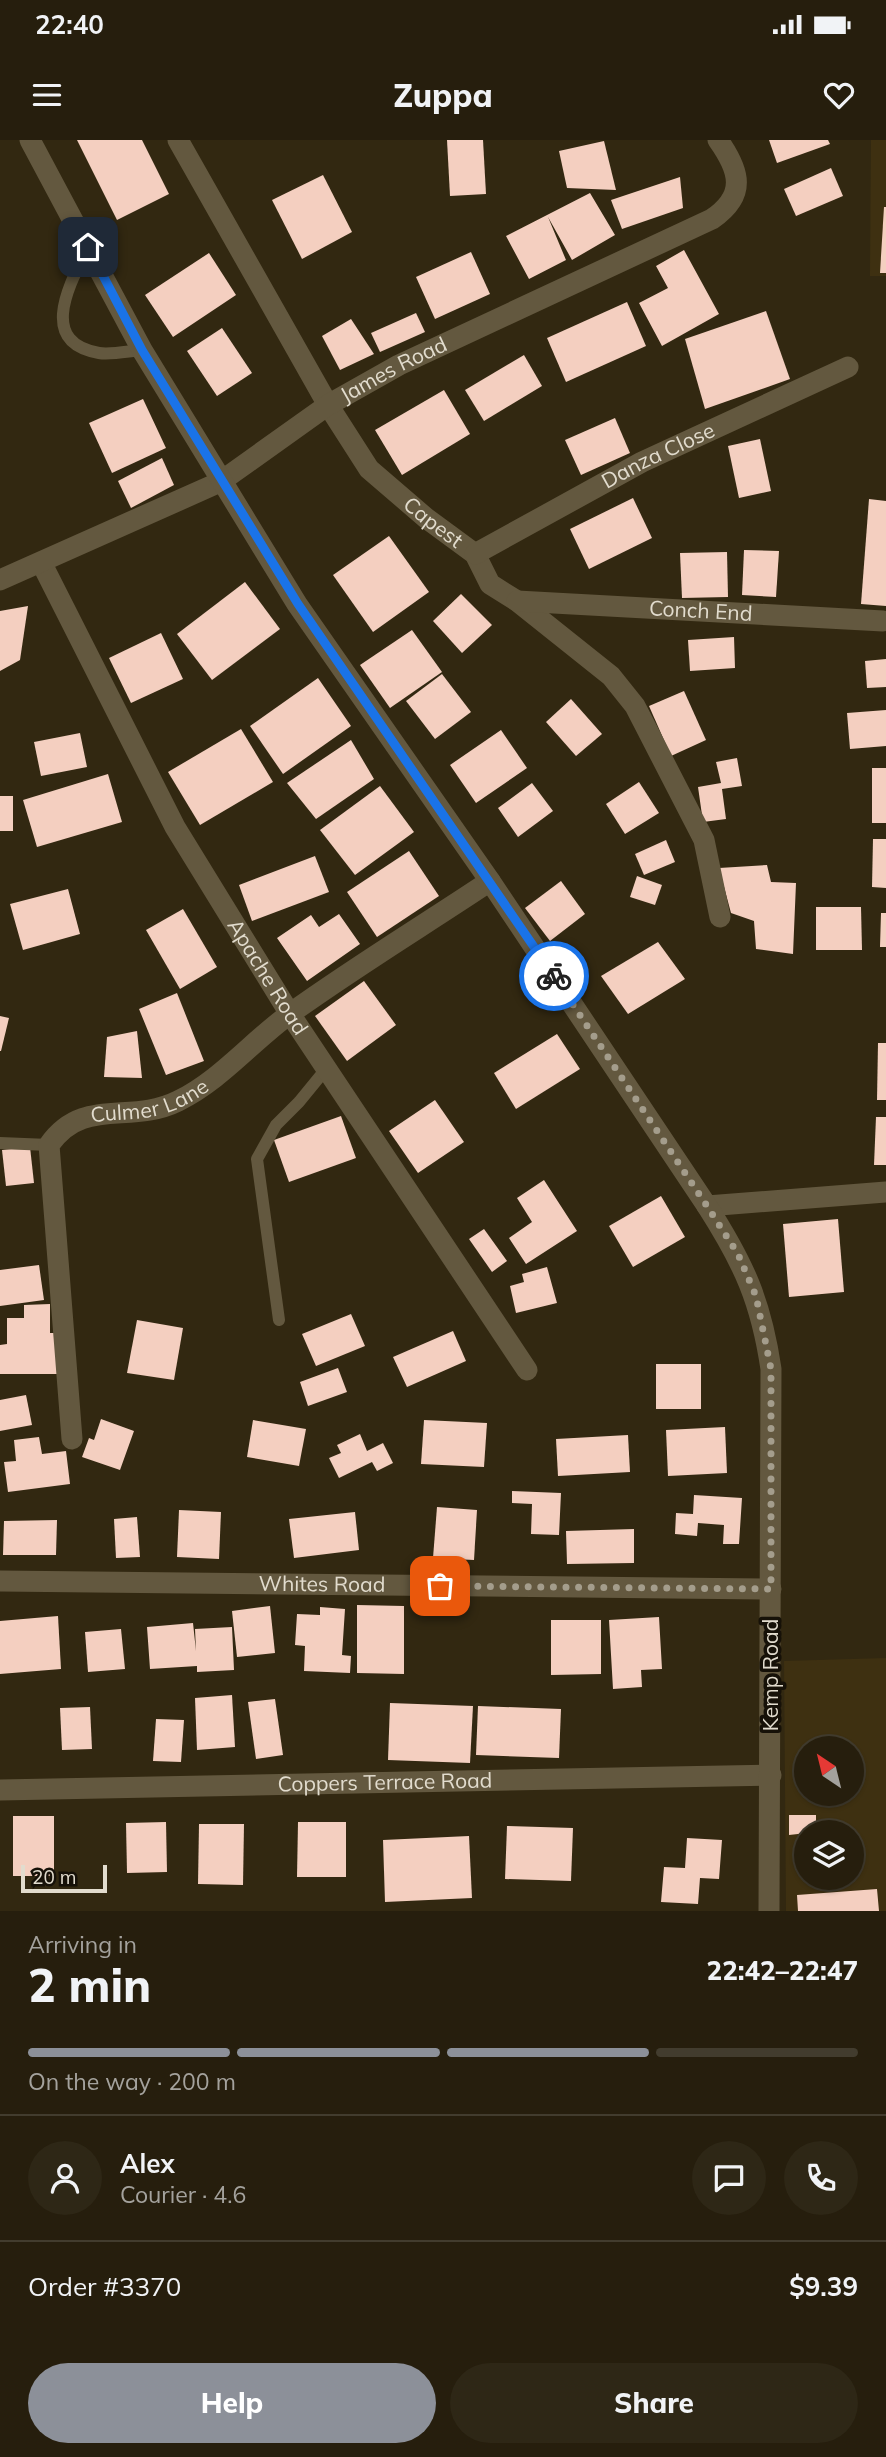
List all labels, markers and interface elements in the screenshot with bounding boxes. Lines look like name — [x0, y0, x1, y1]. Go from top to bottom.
text: 22:40 — [35, 8, 104, 41]
text: Zuppa — [393, 75, 493, 115]
icon: menu — [28, 76, 66, 114]
icon: heart — [820, 76, 858, 114]
pin — [58, 217, 118, 277]
icon: home — [69, 228, 107, 266]
street label: James Road — [335, 331, 451, 408]
street label: Danza Close — [597, 416, 718, 494]
street label: Capest — [399, 491, 469, 553]
street label: Conch End — [648, 594, 753, 626]
street label: Apache Road — [223, 914, 314, 1040]
courier — [519, 941, 589, 1011]
icon: bike — [535, 957, 573, 995]
street label: Culmer Lane — [89, 1072, 213, 1128]
pin — [410, 1556, 470, 1616]
icon: bag — [421, 1567, 459, 1605]
street label: Whites Road — [258, 1570, 386, 1597]
street label: Kemp Road — [757, 1619, 783, 1731]
north arrow — [794, 1736, 864, 1806]
map controls — [794, 1736, 864, 1890]
street label: Coppers Terrace Road — [277, 1766, 492, 1797]
button: layers — [794, 1820, 864, 1890]
scale bar — [21, 1862, 107, 1894]
text: 20 m — [32, 1865, 76, 1889]
text: Arriving in — [28, 1930, 137, 1959]
text: 22:42–22:47 — [707, 1954, 858, 1987]
text: 2 min — [28, 1956, 151, 2014]
text: On the way · 200 m — [28, 2067, 236, 2096]
button: person — [28, 2141, 102, 2215]
button: chat — [692, 2141, 766, 2215]
button: phone — [784, 2141, 858, 2215]
text: Alex — [120, 2147, 175, 2180]
text: Courier · 4.6 — [120, 2180, 246, 2209]
text: Order #3370 — [28, 2270, 181, 2303]
text: $9.39 — [789, 2270, 858, 2303]
button: Help — [28, 2363, 436, 2443]
button: Share — [450, 2363, 858, 2443]

